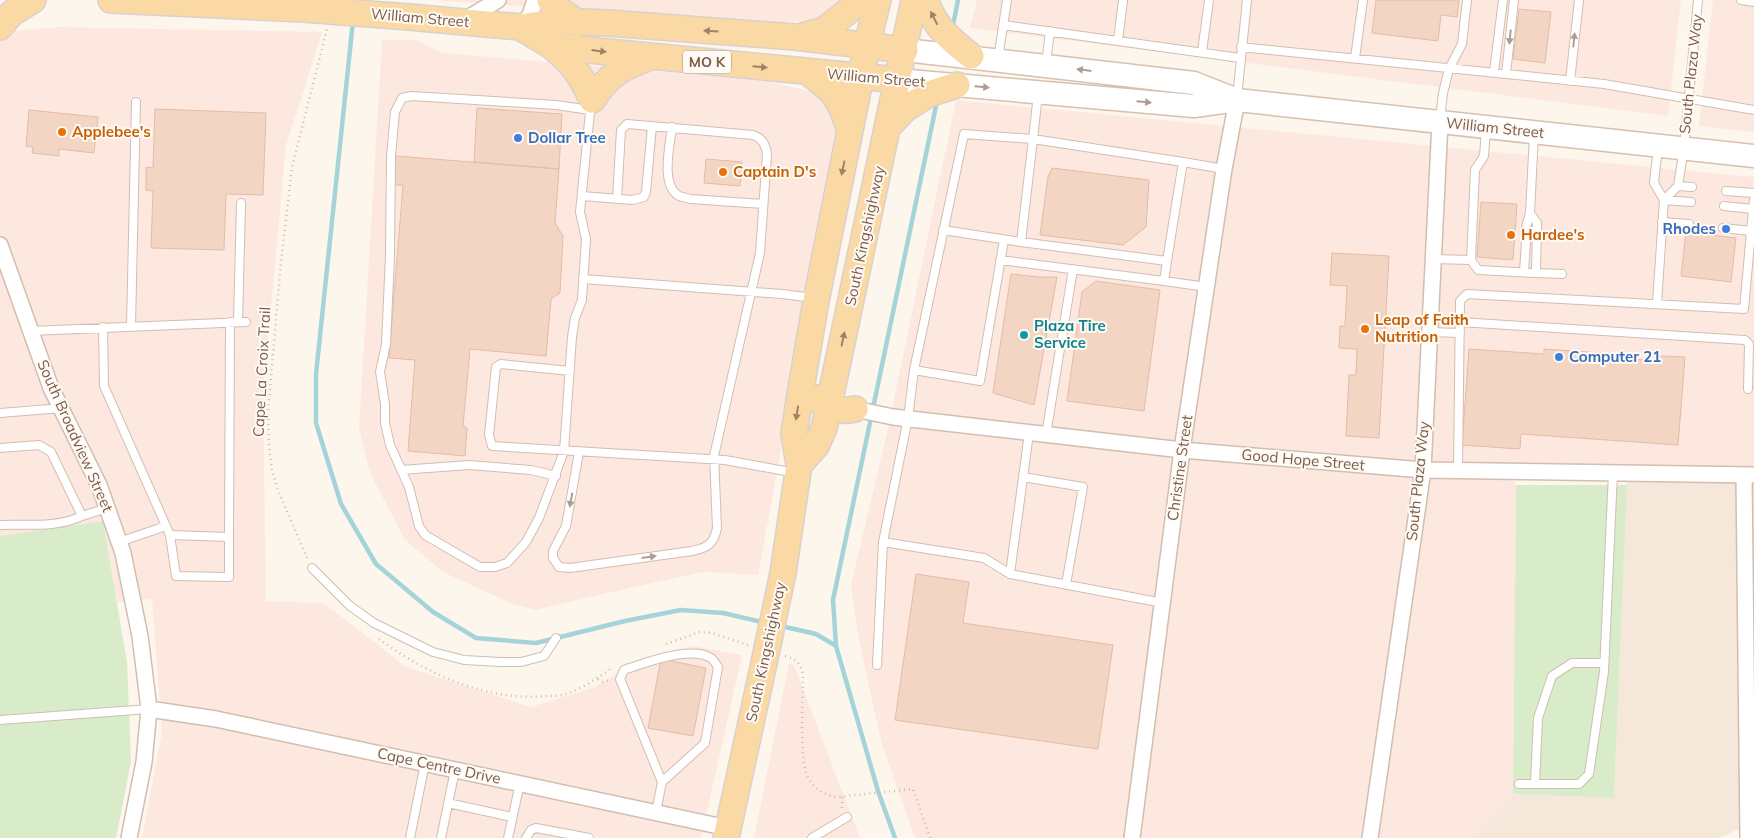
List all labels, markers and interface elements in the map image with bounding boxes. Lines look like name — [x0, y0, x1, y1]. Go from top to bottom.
street label: William Street — [370, 4, 470, 31]
one-way arrow — [930, 10, 938, 25]
street label: South Plaza Way — [1675, 13, 1706, 135]
one-way arrow — [703, 27, 719, 35]
one-way arrow — [1506, 29, 1514, 45]
one-way arrow — [1570, 32, 1578, 48]
one-way arrow — [591, 47, 607, 55]
road number: MO K — [683, 51, 731, 74]
one-way arrow — [753, 63, 769, 71]
street label: William Street — [826, 64, 926, 91]
one-way arrow — [1076, 66, 1092, 74]
one-way arrow — [974, 83, 990, 91]
one-way arrow — [1136, 98, 1152, 106]
street label: William Street — [1445, 113, 1545, 142]
place label: Applebee's — [72, 122, 151, 141]
marker: Applebee's — [56, 126, 68, 138]
place label: Dollar Tree — [528, 128, 606, 147]
marker: Dollar Tree — [512, 132, 524, 144]
one-way arrow — [838, 160, 846, 176]
place label: Captain D's — [733, 162, 816, 181]
street label: South Kingshighway — [840, 164, 889, 308]
marker: Captain D's — [717, 166, 729, 178]
place label: Rhodes — [1663, 219, 1716, 238]
marker: Rhodes — [1720, 223, 1732, 235]
place label: Hardee's — [1521, 225, 1585, 244]
marker: Hardee's — [1505, 229, 1517, 241]
street label: Cape La Croix Trail — [249, 306, 274, 438]
place label: Leap of Faith Nutrition — [1375, 310, 1469, 346]
place label: Plaza Tire Service — [1034, 316, 1106, 352]
marker: Leap of Faith Nutrition — [1359, 323, 1371, 335]
marker: Plaza Tire Service — [1018, 329, 1030, 341]
one-way arrow — [840, 331, 848, 347]
place label: Computer 21 — [1569, 347, 1661, 366]
marker: Computer 21 — [1553, 351, 1565, 363]
street label: South Broadview Street — [33, 357, 118, 515]
one-way arrow — [793, 406, 801, 422]
street label: Christine Street — [1163, 414, 1196, 522]
street label: South Plaza Way — [1402, 420, 1433, 542]
street label: Good Hope Street — [1241, 445, 1365, 474]
one-way arrow — [567, 493, 575, 509]
one-way arrow — [641, 552, 657, 560]
street label: South Kingshighway — [741, 580, 790, 724]
street label: Cape Centre Drive — [376, 743, 503, 788]

